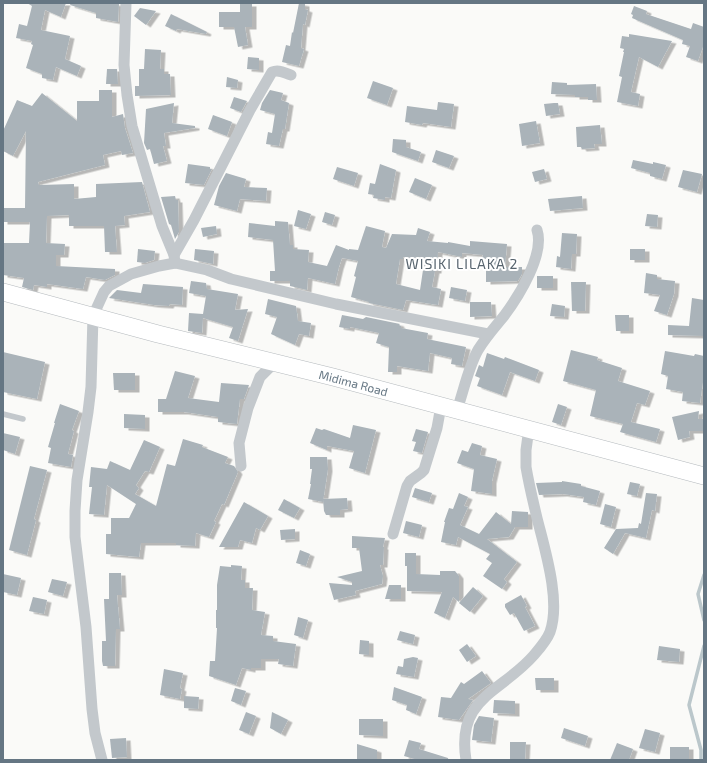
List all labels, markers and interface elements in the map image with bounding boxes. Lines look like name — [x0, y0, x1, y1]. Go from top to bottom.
district label: WISIKI LILAKA 2 — [406, 255, 518, 272]
street label: Midima Road — [318, 367, 390, 398]

